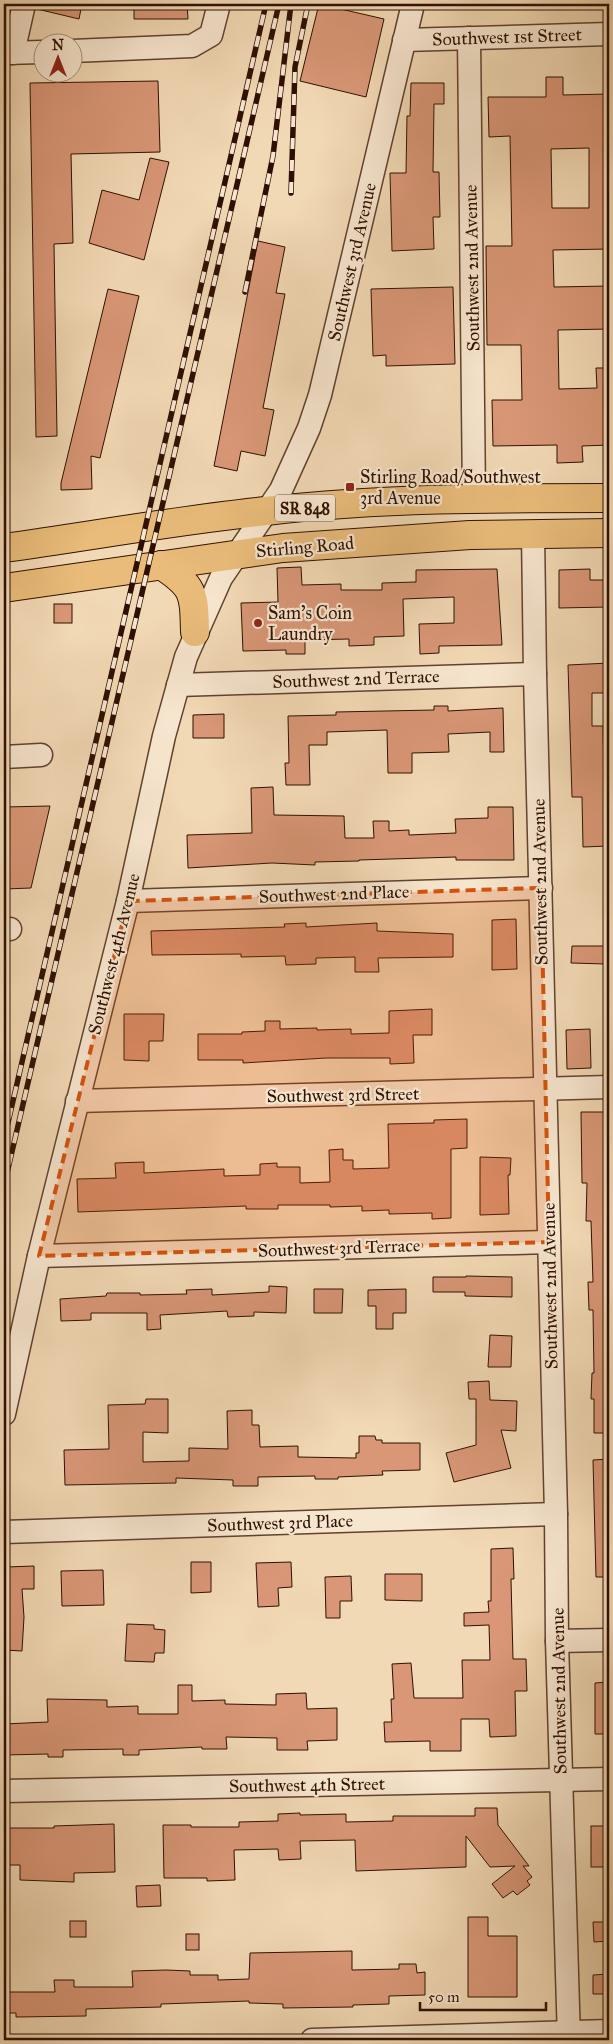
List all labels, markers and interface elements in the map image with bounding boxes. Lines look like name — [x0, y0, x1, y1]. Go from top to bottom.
street label: Southwest 1st Street — [432, 23, 583, 51]
north arrow — [32, 32, 82, 82]
text: N — [52, 37, 64, 54]
street label: Southwest 3rd Avenue — [323, 181, 381, 343]
street label: Southwest 2nd Avenue — [460, 184, 484, 352]
place label: Stirling Road/Southwest 3rd Avenue — [360, 466, 541, 509]
marker: Stirling Road/Southwest 3rd Avenue — [344, 481, 356, 493]
road number: SR 848 — [275, 494, 335, 522]
street label: Stirling Road — [255, 532, 355, 563]
place label: Sam's Coin Laundry — [268, 602, 352, 645]
marker: Sam's Coin Laundry — [252, 617, 264, 629]
street label: Southwest 2nd Terrace — [272, 665, 440, 693]
street label: Southwest 2nd Avenue — [528, 798, 552, 966]
street label: Southwest 4th Avenue — [83, 871, 145, 1037]
street label: Southwest 2nd Place — [258, 880, 410, 908]
street label: Southwest 3rd Street — [266, 1083, 420, 1107]
street label: Southwest 2nd Avenue — [538, 1202, 562, 1370]
street label: Southwest 3rd Terrace — [257, 1234, 421, 1262]
street label: Southwest 3rd Place — [207, 1509, 353, 1537]
street label: Southwest 2nd Avenue — [547, 1607, 571, 1775]
street label: Southwest 4th Street — [229, 1773, 386, 1797]
scale bar — [420, 1979, 547, 2011]
text: 50 m — [428, 1988, 460, 2006]

